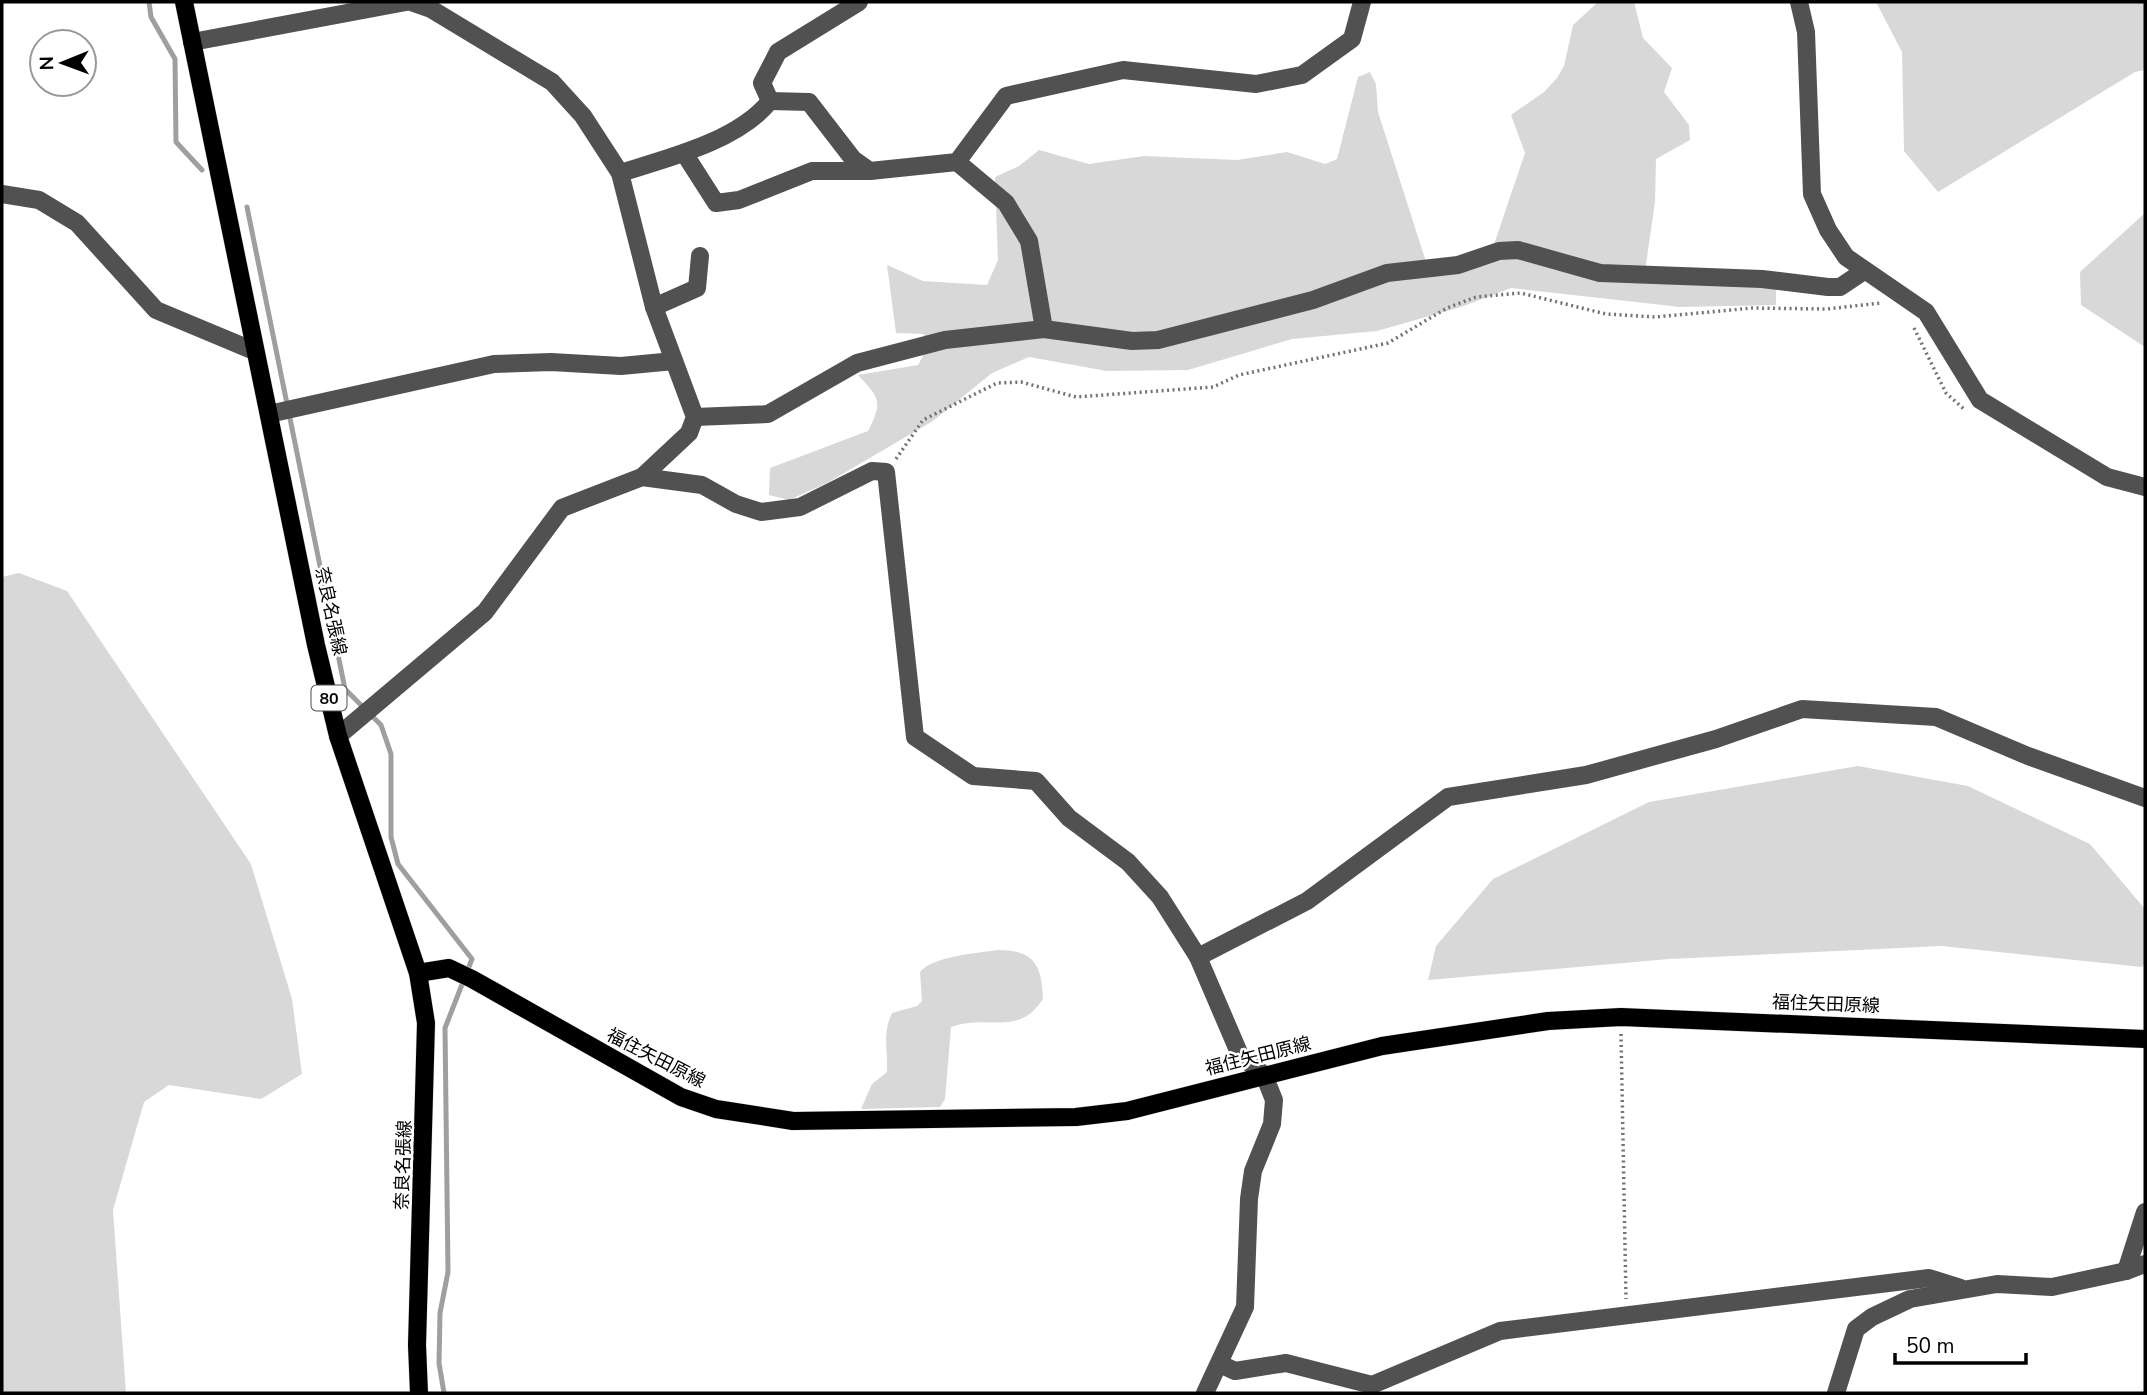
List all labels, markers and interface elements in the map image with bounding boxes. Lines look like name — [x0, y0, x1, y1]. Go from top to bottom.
north arrow — [28, 28, 98, 98]
text: N — [34, 56, 60, 71]
street label: 奈良名張線 — [310, 564, 352, 658]
road number: 80 — [312, 685, 346, 710]
street label: 福住矢田原線 — [1772, 990, 1880, 1018]
street label: 福住矢田原線 — [602, 1023, 710, 1093]
street label: 福住矢田原線 — [1203, 1031, 1313, 1081]
street label: 奈良名張線 — [389, 1120, 417, 1210]
scale bar — [1895, 1322, 2026, 1366]
text: 50 m — [1906, 1332, 1955, 1360]

